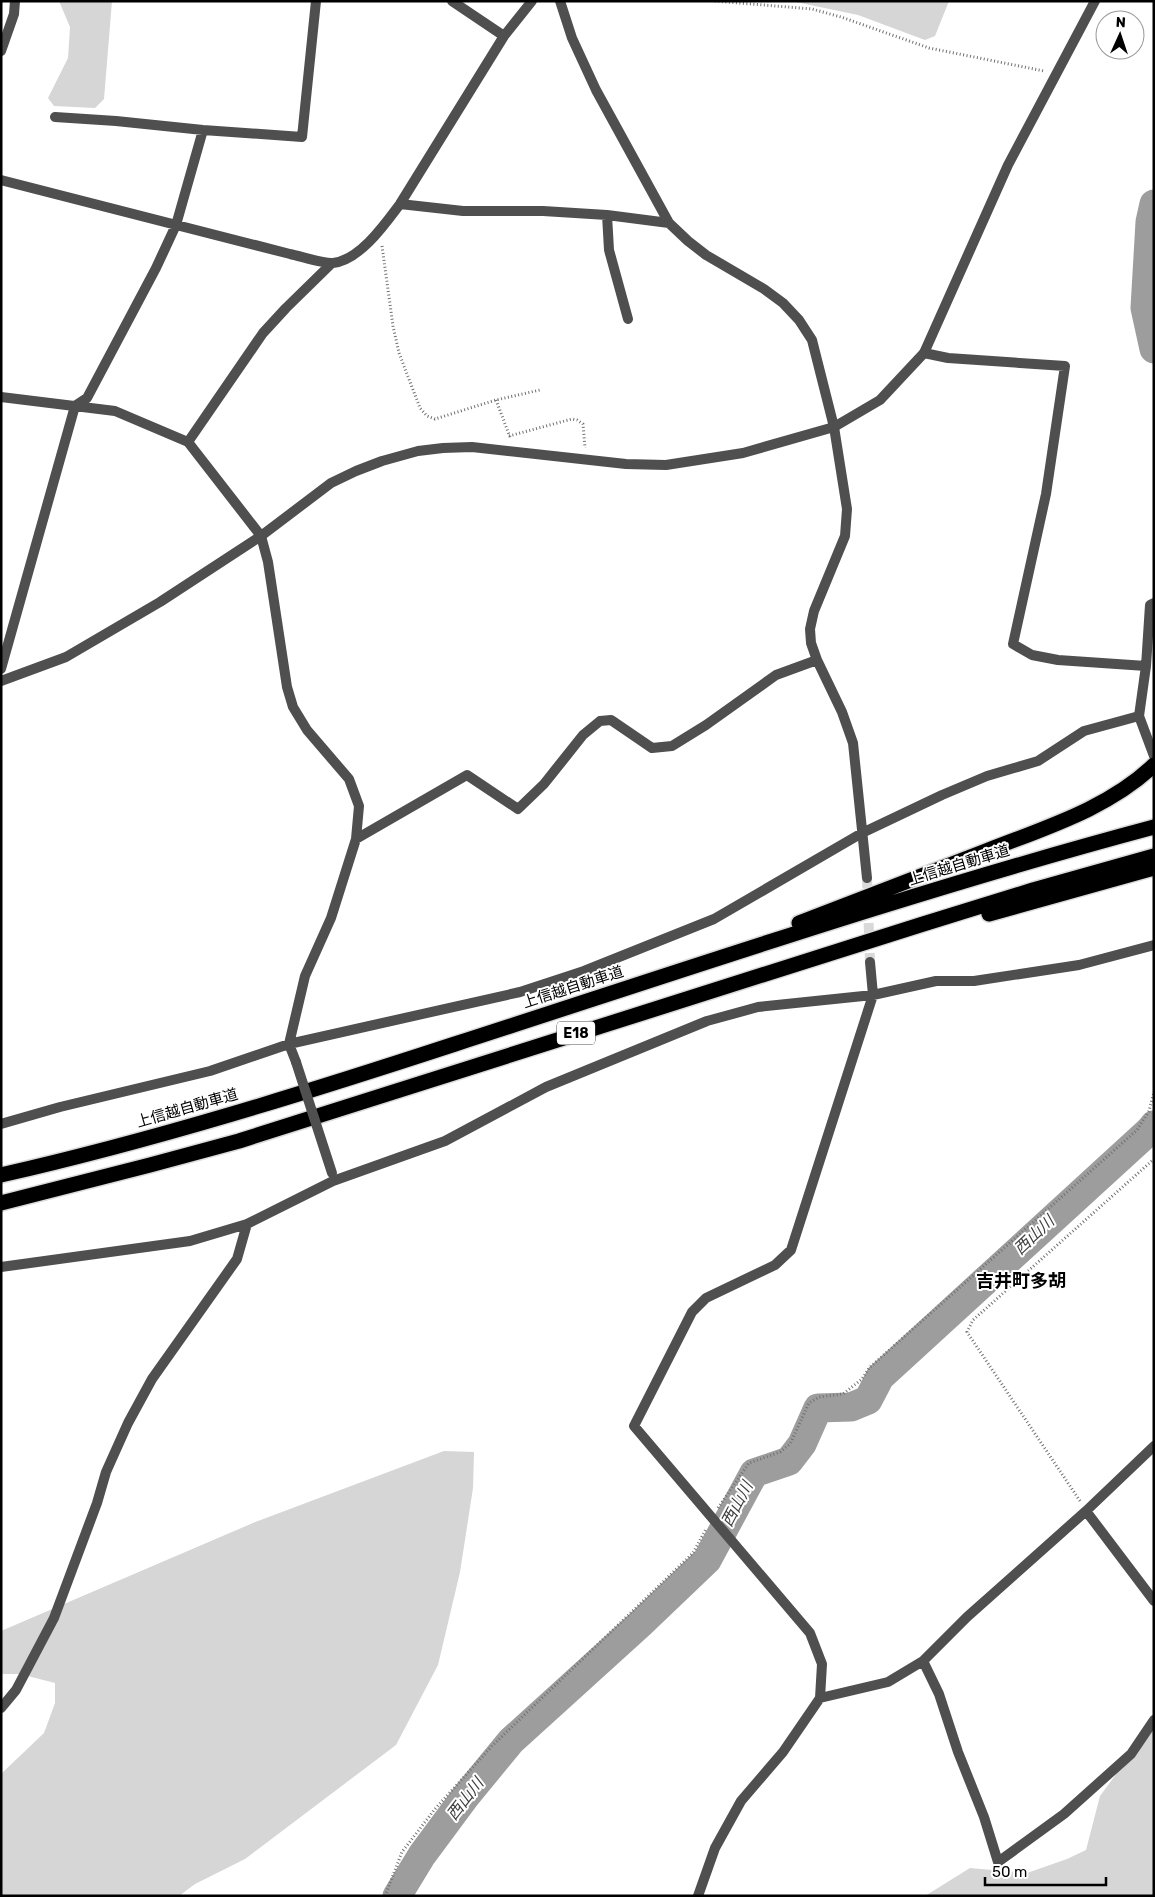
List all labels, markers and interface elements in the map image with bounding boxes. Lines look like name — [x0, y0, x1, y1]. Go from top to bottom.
north arrow — [1095, 10, 1145, 60]
text: N — [1115, 14, 1126, 31]
street label: 上信越自動車道 — [906, 841, 1012, 889]
street label: 上信越自動車道 — [520, 962, 626, 1012]
road number: E18 — [557, 1021, 595, 1044]
street label: 上信越自動車道 — [134, 1085, 240, 1131]
water label: 西山川 — [1010, 1210, 1059, 1258]
district label: 吉井町多胡 — [976, 1270, 1066, 1292]
water label: 西山川 — [717, 1477, 758, 1530]
water label: 西山川 — [443, 1773, 488, 1824]
scale bar — [985, 1854, 1106, 1886]
text: 50 m — [992, 1863, 1027, 1881]

